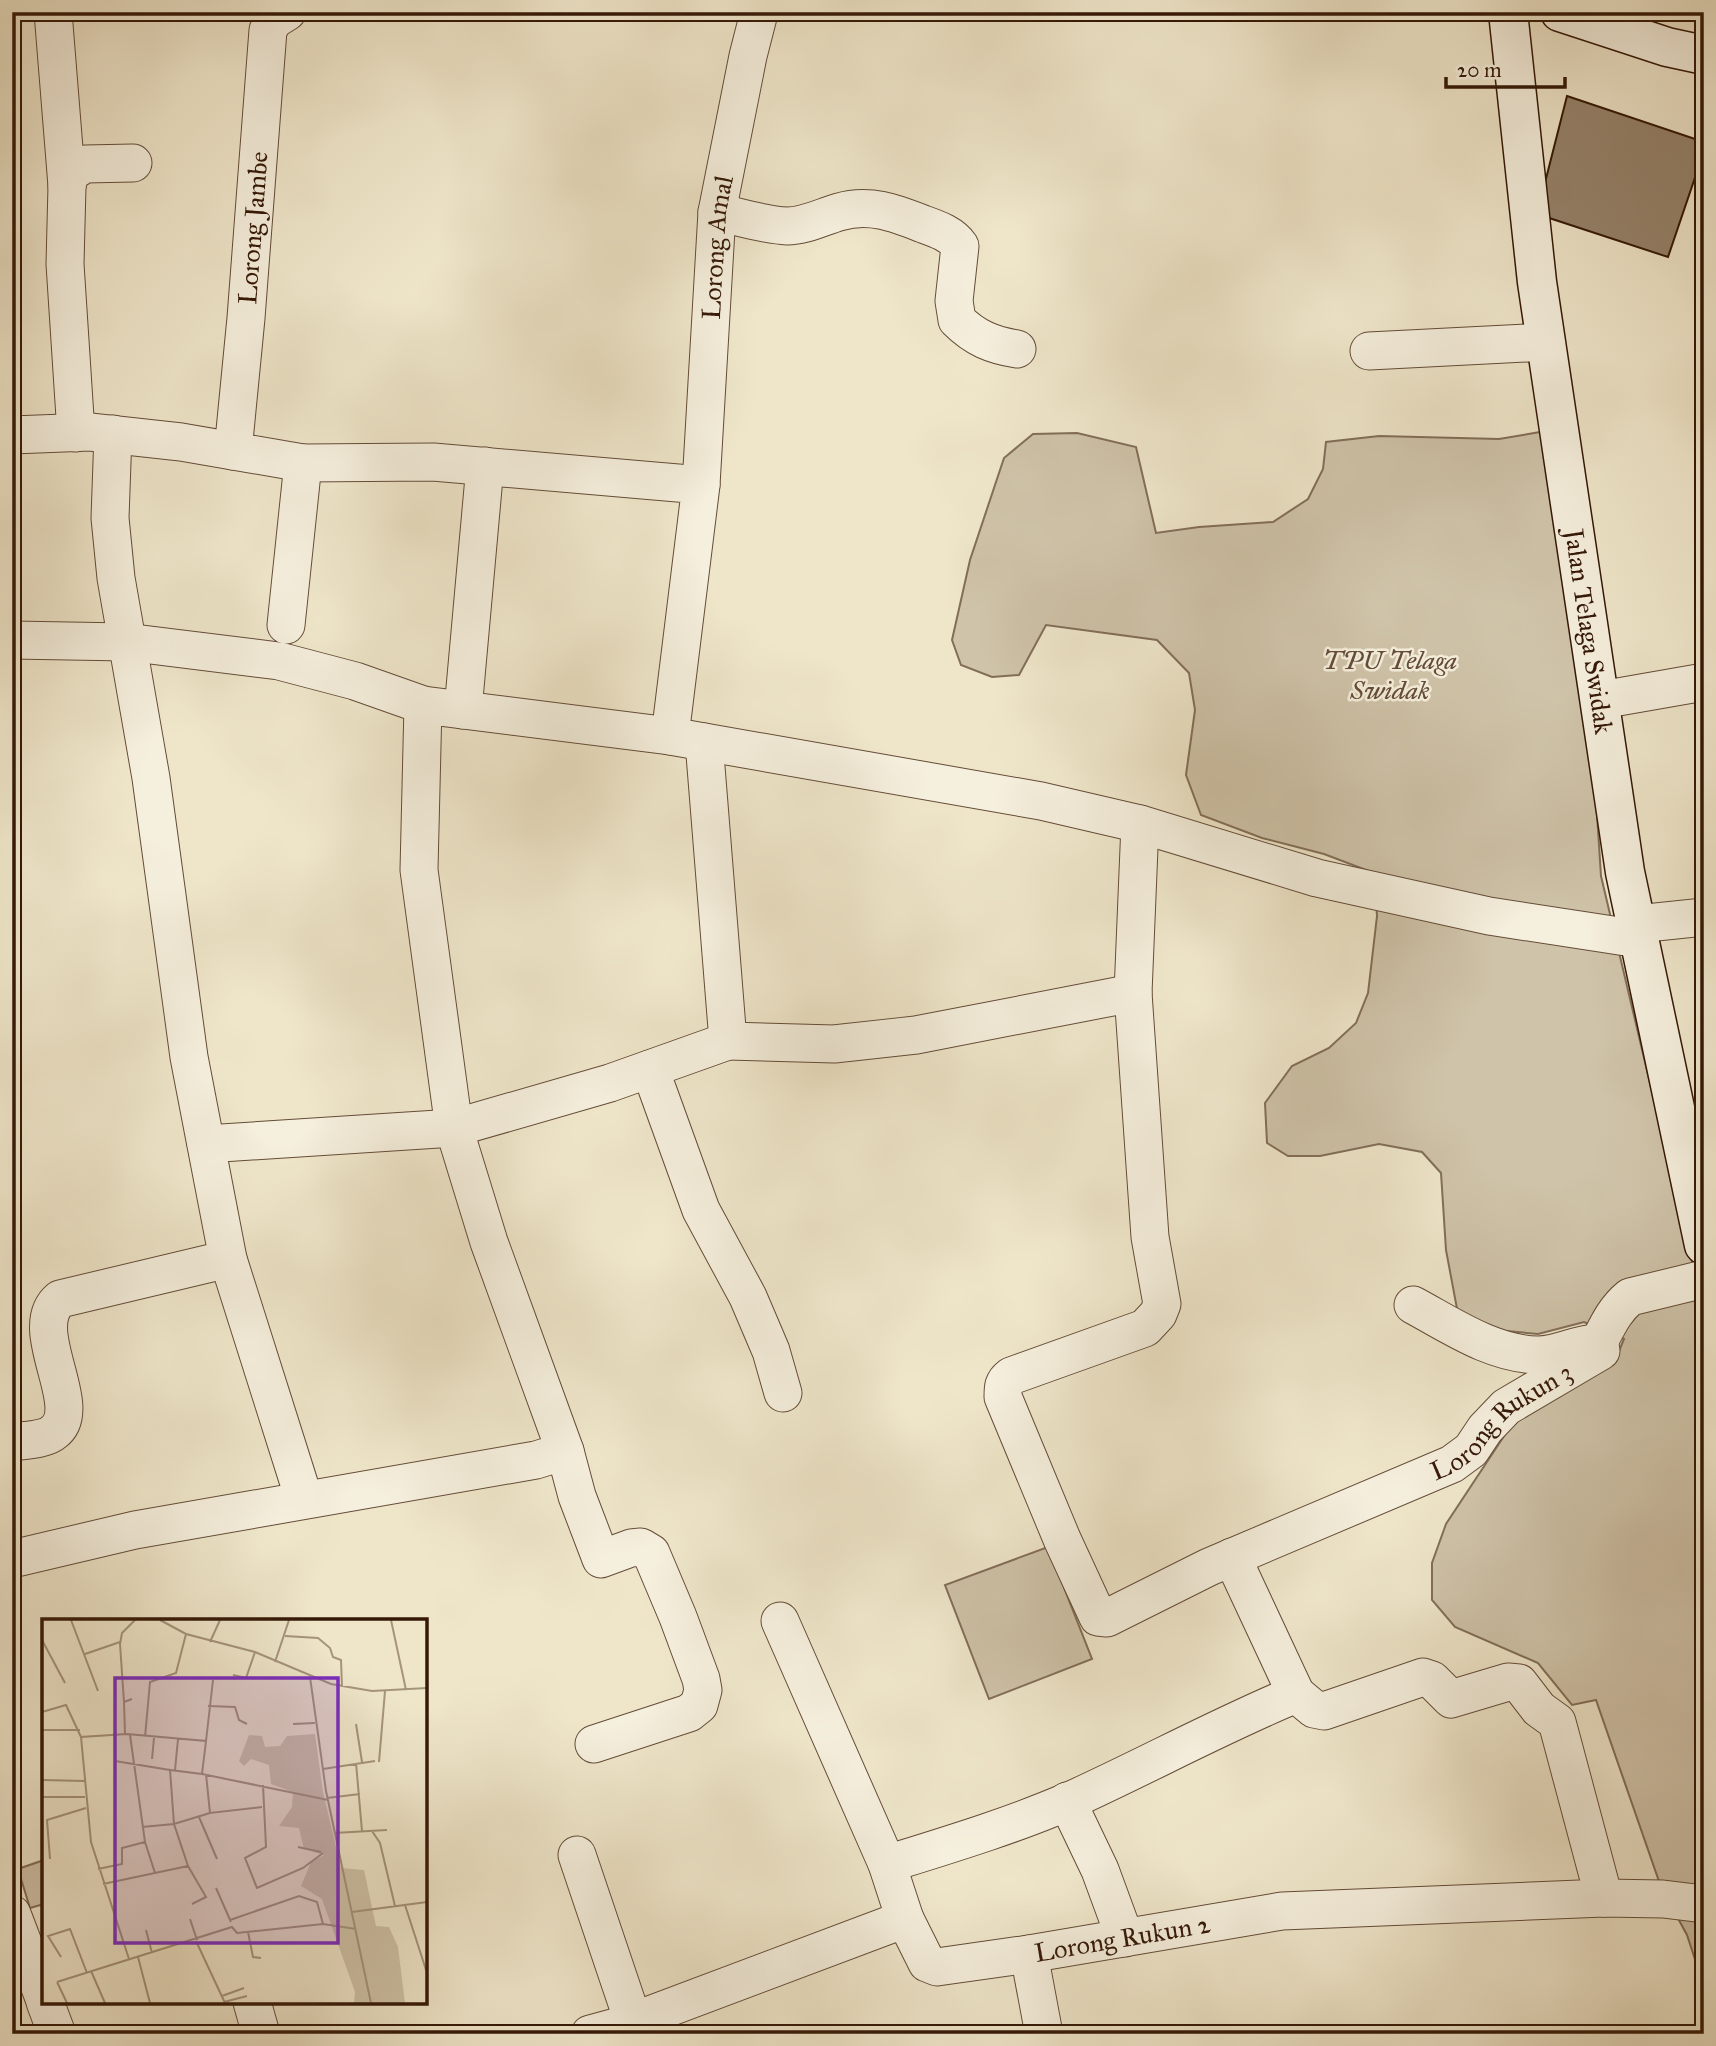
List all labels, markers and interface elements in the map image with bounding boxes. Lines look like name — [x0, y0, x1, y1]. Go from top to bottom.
scale bar — [1446, 46, 1566, 90]
text: 20 m — [1457, 57, 1502, 83]
street label: Lorong Jambe — [231, 150, 275, 306]
street label: Lorong Amal — [695, 173, 740, 321]
street label: Jalan Telaga Swidak — [1558, 524, 1620, 737]
park label: TPU Telaga Swidak — [1323, 644, 1457, 706]
street label: Lorong Rukun 3 — [1426, 1356, 1578, 1487]
inset map — [42, 1619, 427, 2004]
street label: Lorong Rukun 2 — [1032, 1907, 1213, 1969]

